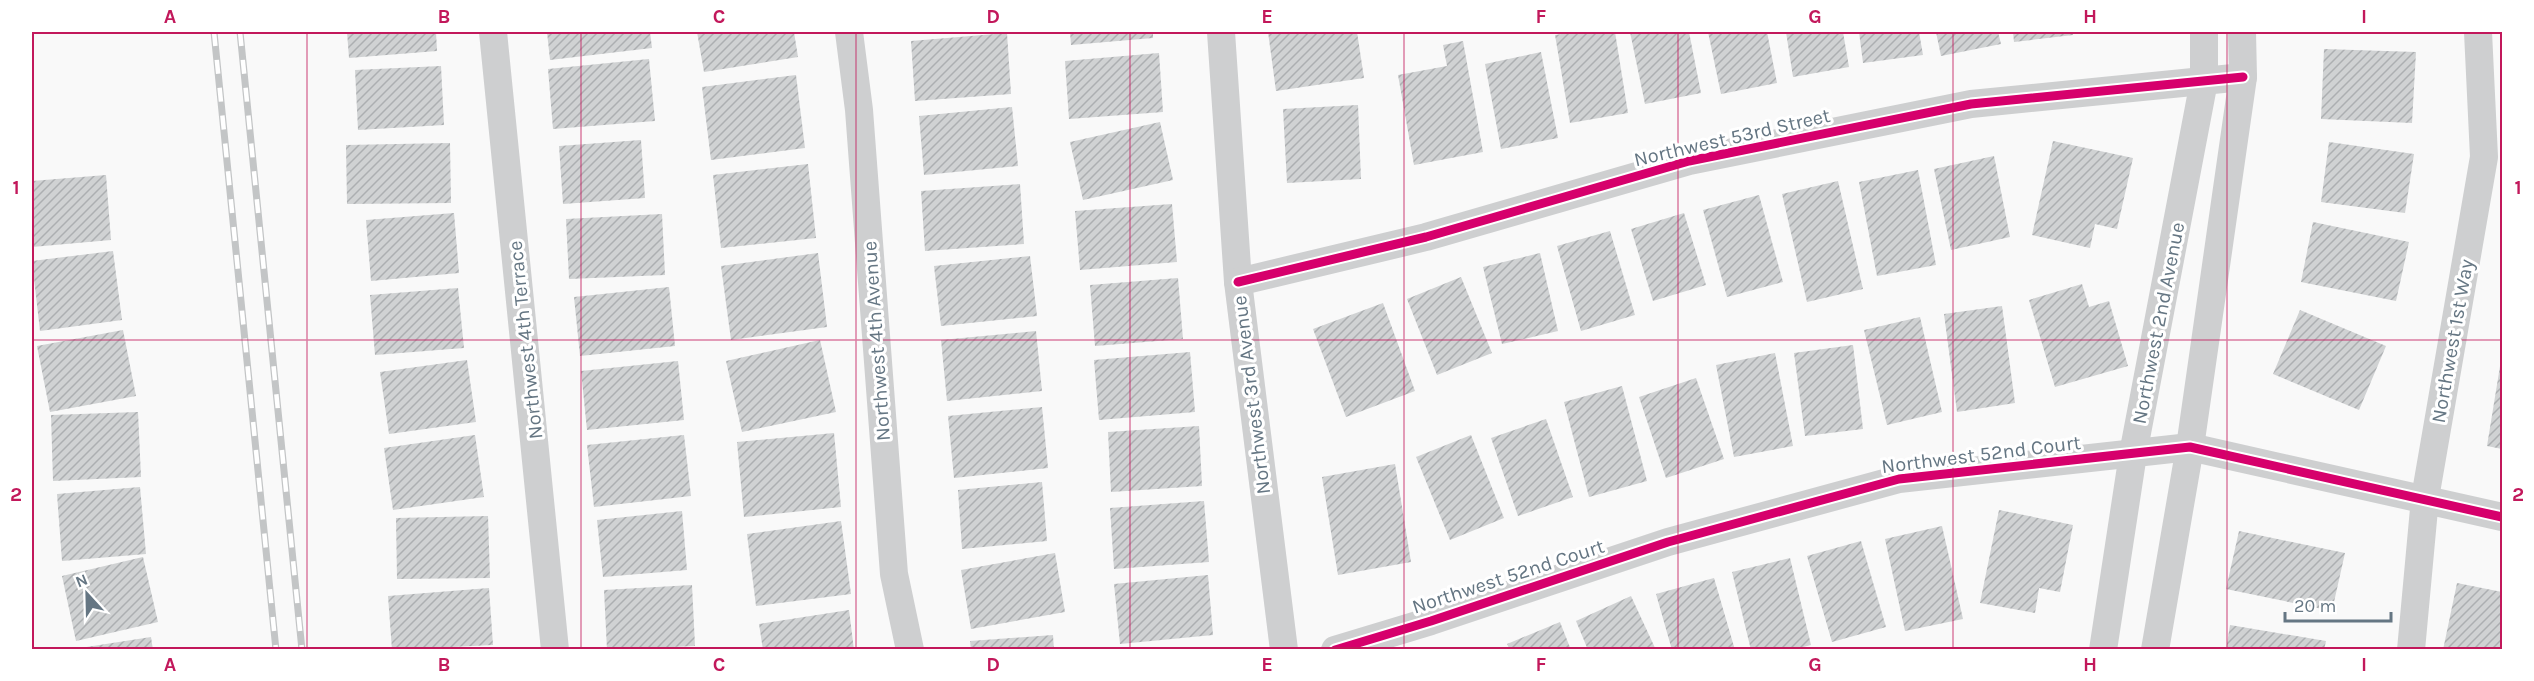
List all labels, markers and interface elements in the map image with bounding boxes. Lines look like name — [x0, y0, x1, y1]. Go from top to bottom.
text: A — [164, 5, 177, 28]
text: B — [438, 5, 450, 28]
text: C — [713, 5, 725, 28]
text: D — [986, 5, 1000, 28]
text: E — [1261, 5, 1273, 28]
text: F — [1536, 5, 1547, 28]
text: G — [1808, 5, 1822, 28]
text: H — [2083, 5, 2097, 28]
text: I — [2361, 5, 2367, 28]
street label: Northwest 53rd Street — [1632, 104, 1833, 171]
text: 1 — [12, 176, 20, 199]
text: 1 — [2514, 176, 2522, 199]
street label: Northwest 2nd Avenue — [2128, 220, 2189, 426]
street label: Northwest 4th Terrace — [504, 240, 547, 440]
street label: Northwest 4th Avenue — [858, 240, 895, 442]
street label: Northwest 1st Way — [2427, 257, 2478, 425]
street label: Northwest 3rd Avenue — [1228, 294, 1275, 496]
street label: Northwest 52nd Court — [1880, 431, 2082, 478]
text: 2 — [10, 483, 22, 506]
text: 2 — [2512, 483, 2524, 506]
street label: Northwest 52nd Court — [1409, 534, 1608, 618]
north arrow — [57, 564, 117, 624]
text: N — [73, 570, 90, 592]
scale bar — [2285, 585, 2392, 623]
text: 20 m — [2294, 595, 2336, 617]
text: A — [164, 653, 177, 676]
text: B — [438, 653, 450, 676]
text: C — [713, 653, 725, 676]
text: D — [986, 653, 1000, 676]
text: E — [1261, 653, 1273, 676]
text: F — [1536, 653, 1547, 676]
text: G — [1808, 653, 1822, 676]
text: H — [2083, 653, 2097, 676]
text: I — [2361, 653, 2367, 676]

